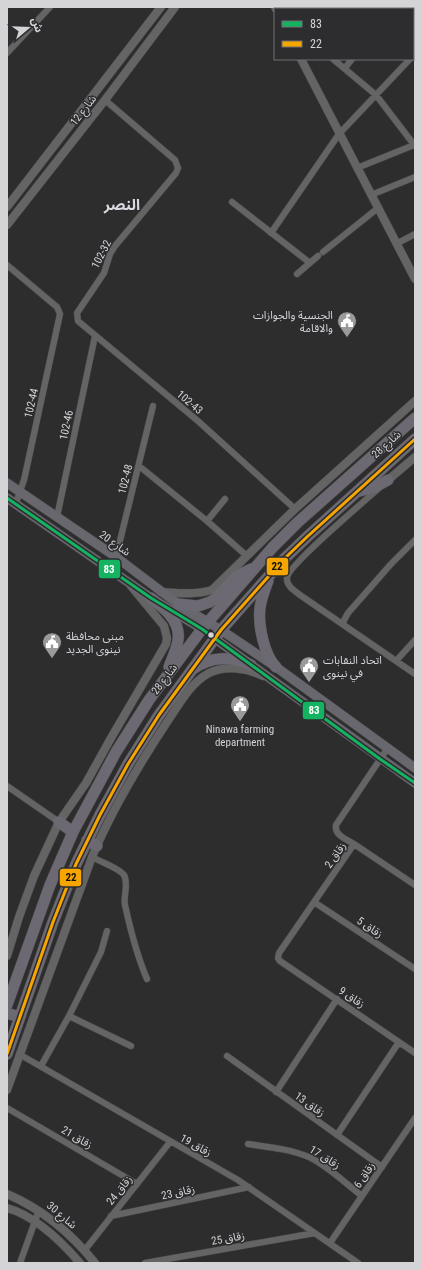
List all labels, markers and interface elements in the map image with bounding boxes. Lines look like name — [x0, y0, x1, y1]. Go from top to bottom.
north arrow — [8, 8, 48, 48]
legend — [274, 8, 414, 60]
text: ش — [28, 16, 46, 34]
text: 83 — [310, 17, 322, 31]
text: 22 — [310, 37, 322, 51]
street label: شارع 12 — [68, 92, 100, 129]
district label: النصر — [103, 196, 140, 214]
street label: 102-32 — [89, 238, 114, 270]
place label: الجنسية والجوازات والاقامة — [253, 309, 333, 335]
public building icon: الجنسية والجوازات والاقامة — [336, 310, 358, 338]
street label: 102-44 — [22, 387, 41, 419]
street label: 102-43 — [174, 388, 205, 417]
street label: 102-46 — [57, 409, 76, 441]
street label: شارع 28 — [369, 428, 405, 462]
street label: 102-48 — [116, 463, 135, 495]
street label: شارع 20 — [96, 528, 133, 560]
line badge: 22 — [266, 557, 289, 576]
line badge: 83 — [98, 559, 121, 579]
text: 22 — [271, 560, 283, 573]
text: 83 — [103, 563, 115, 576]
place label: مبنى محافظة نينوى الجديد — [66, 630, 124, 656]
unlabelled marker — [206, 630, 216, 640]
public building icon: مبنى محافظة نينوى الجديد — [41, 631, 63, 659]
place label: اتحاد النقابات في نينوى — [323, 654, 382, 683]
public building icon: اتحاد النقابات في نينوى — [298, 655, 320, 683]
street label: شارع 28 — [149, 661, 181, 698]
public building icon: Ninawa farming department — [229, 694, 251, 722]
line badge: 83 — [302, 701, 325, 720]
text: 83 — [308, 704, 320, 717]
place label: Ninawa farming department — [206, 723, 274, 749]
street label: زقاق 2 — [322, 840, 349, 871]
line badge: 22 — [59, 868, 82, 887]
text: 22 — [65, 871, 77, 884]
street label: زقاق 5 — [354, 914, 385, 941]
street label: زقاق 9 — [336, 984, 367, 1011]
street label: زقاق 13 — [292, 1089, 327, 1119]
street label: زقاق 21 — [59, 1123, 95, 1151]
street label: زقاق 19 — [178, 1132, 214, 1159]
street label: زقاق 17 — [307, 1143, 342, 1172]
street label: زقاق 6 — [351, 1160, 378, 1191]
street label: زقاق 24 — [104, 1173, 135, 1208]
street label: زقاق 23 — [160, 1183, 196, 1202]
street label: شارع 30 — [44, 1199, 79, 1233]
street label: زقاق 25 — [210, 1229, 246, 1248]

